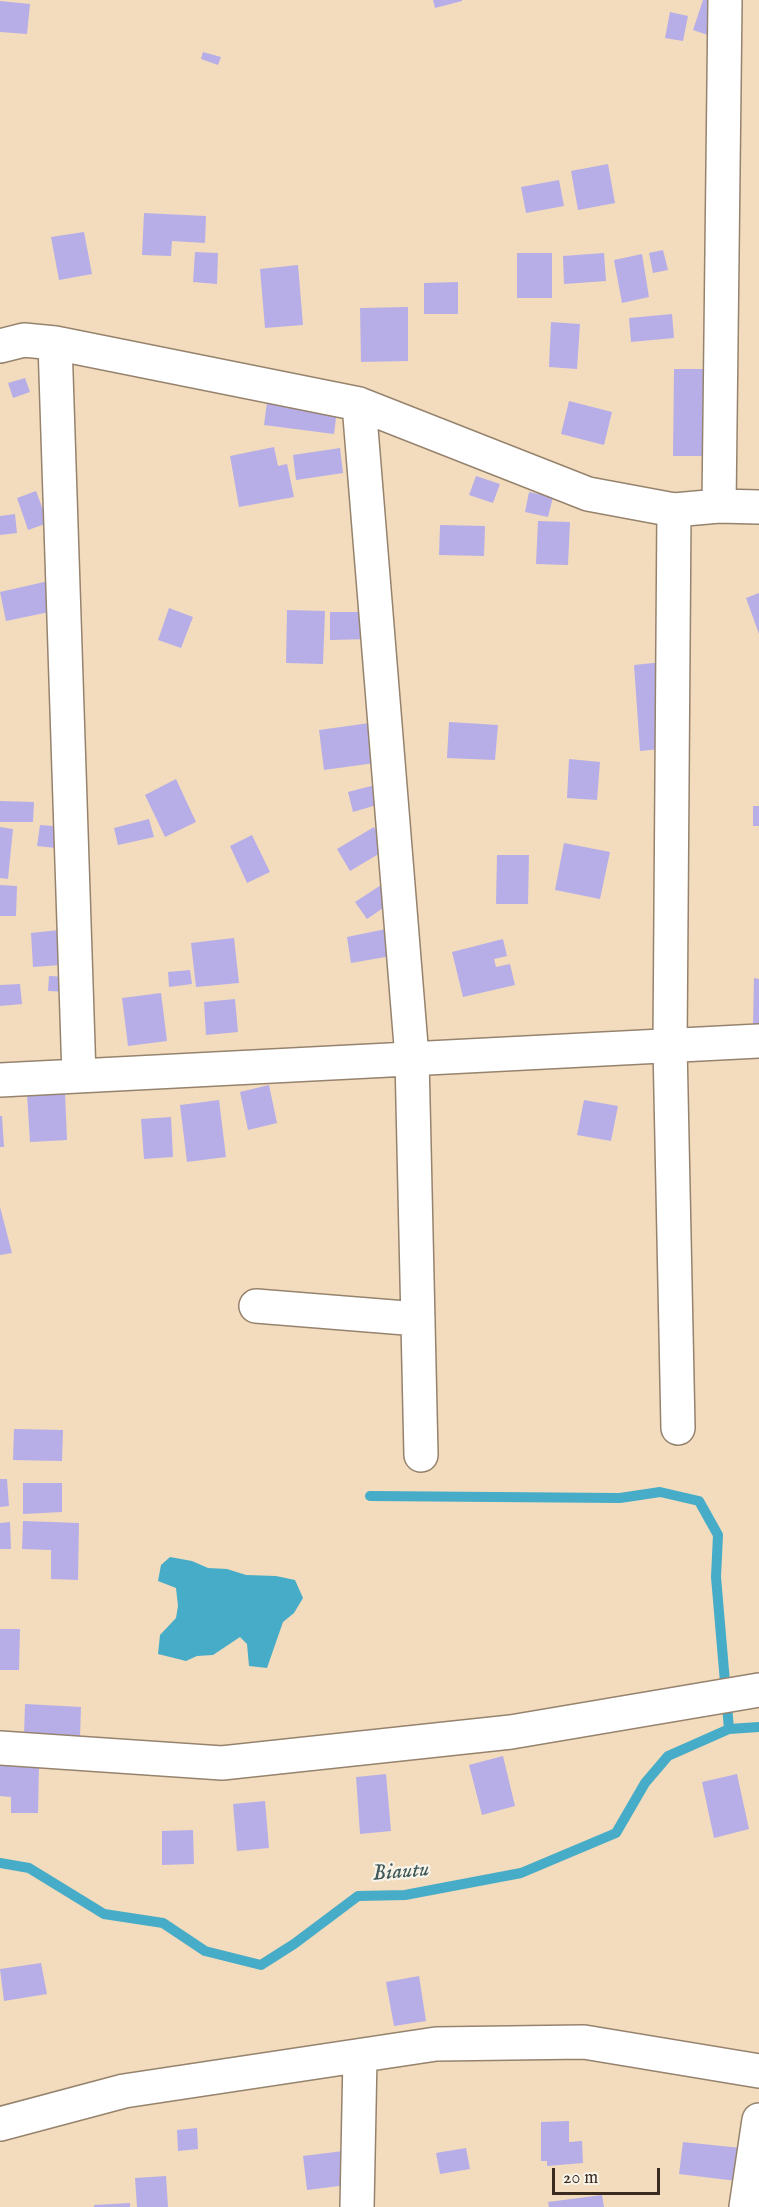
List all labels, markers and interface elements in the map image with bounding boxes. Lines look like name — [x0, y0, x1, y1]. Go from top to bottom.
water label: Biautu — [371, 1857, 431, 1889]
scale bar — [555, 2156, 663, 2194]
text: 20 m — [563, 2167, 598, 2190]

